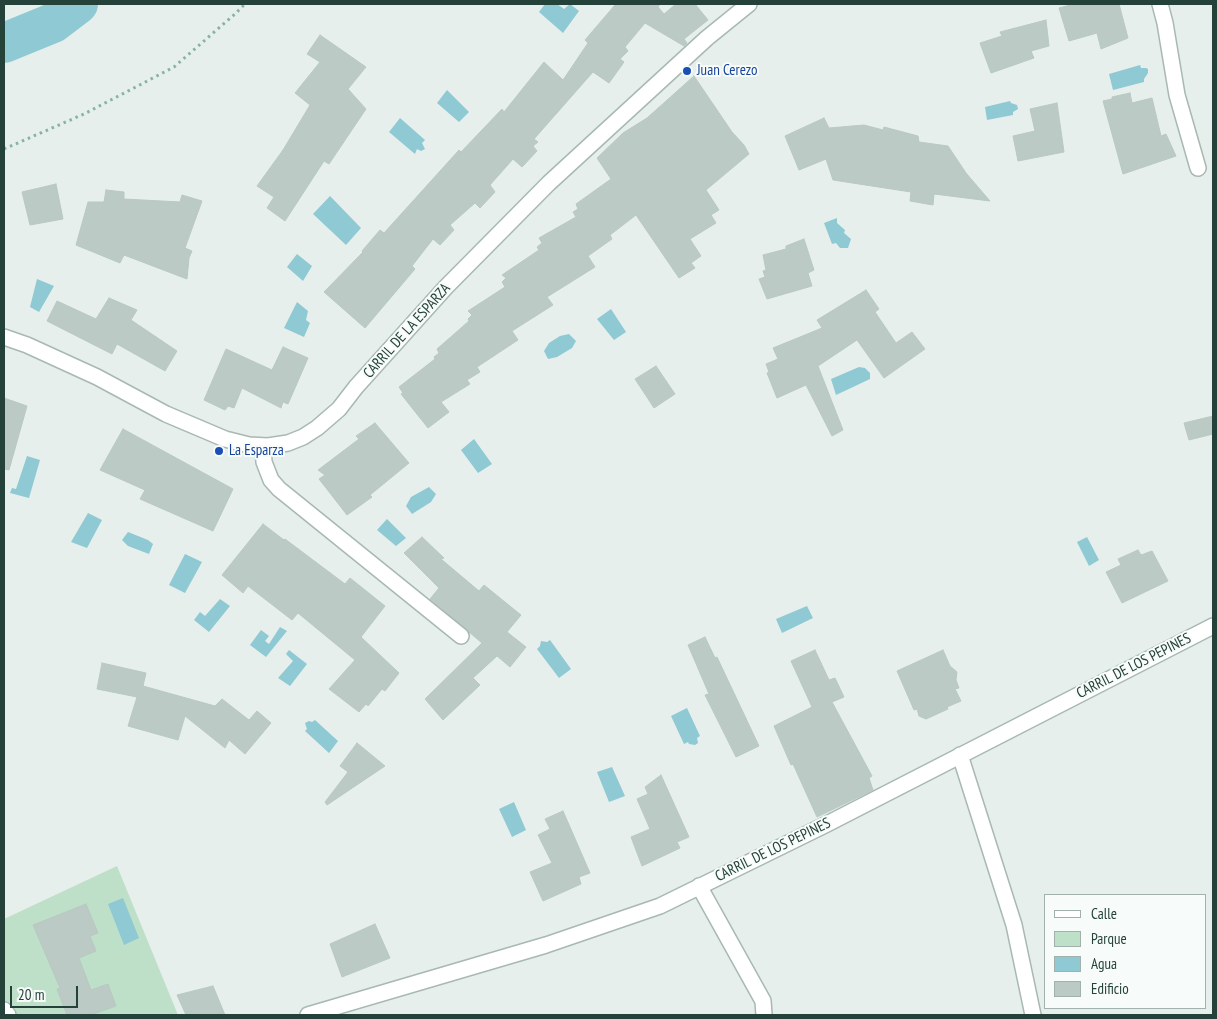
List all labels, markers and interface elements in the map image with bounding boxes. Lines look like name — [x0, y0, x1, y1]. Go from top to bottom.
place label: Juan Cerezo — [697, 62, 757, 80]
marker: Juan Cerezo — [681, 65, 693, 77]
street label: CARRIL DE LA ESPARZA — [360, 280, 454, 382]
place label: La Esparza — [229, 442, 284, 460]
marker: La Esparza — [213, 445, 225, 457]
street label: CARRIL DE LOS PEPINES — [1074, 629, 1194, 703]
street label: CARRIL DE LOS PEPINES — [712, 814, 834, 886]
legend — [1044, 894, 1207, 1009]
text: Calle — [1091, 904, 1117, 923]
text: Parque — [1091, 929, 1127, 948]
text: Agua — [1091, 954, 1117, 973]
scale bar — [12, 976, 80, 1008]
text: Edificio — [1091, 979, 1129, 998]
text: 20 m — [18, 985, 44, 1004]

